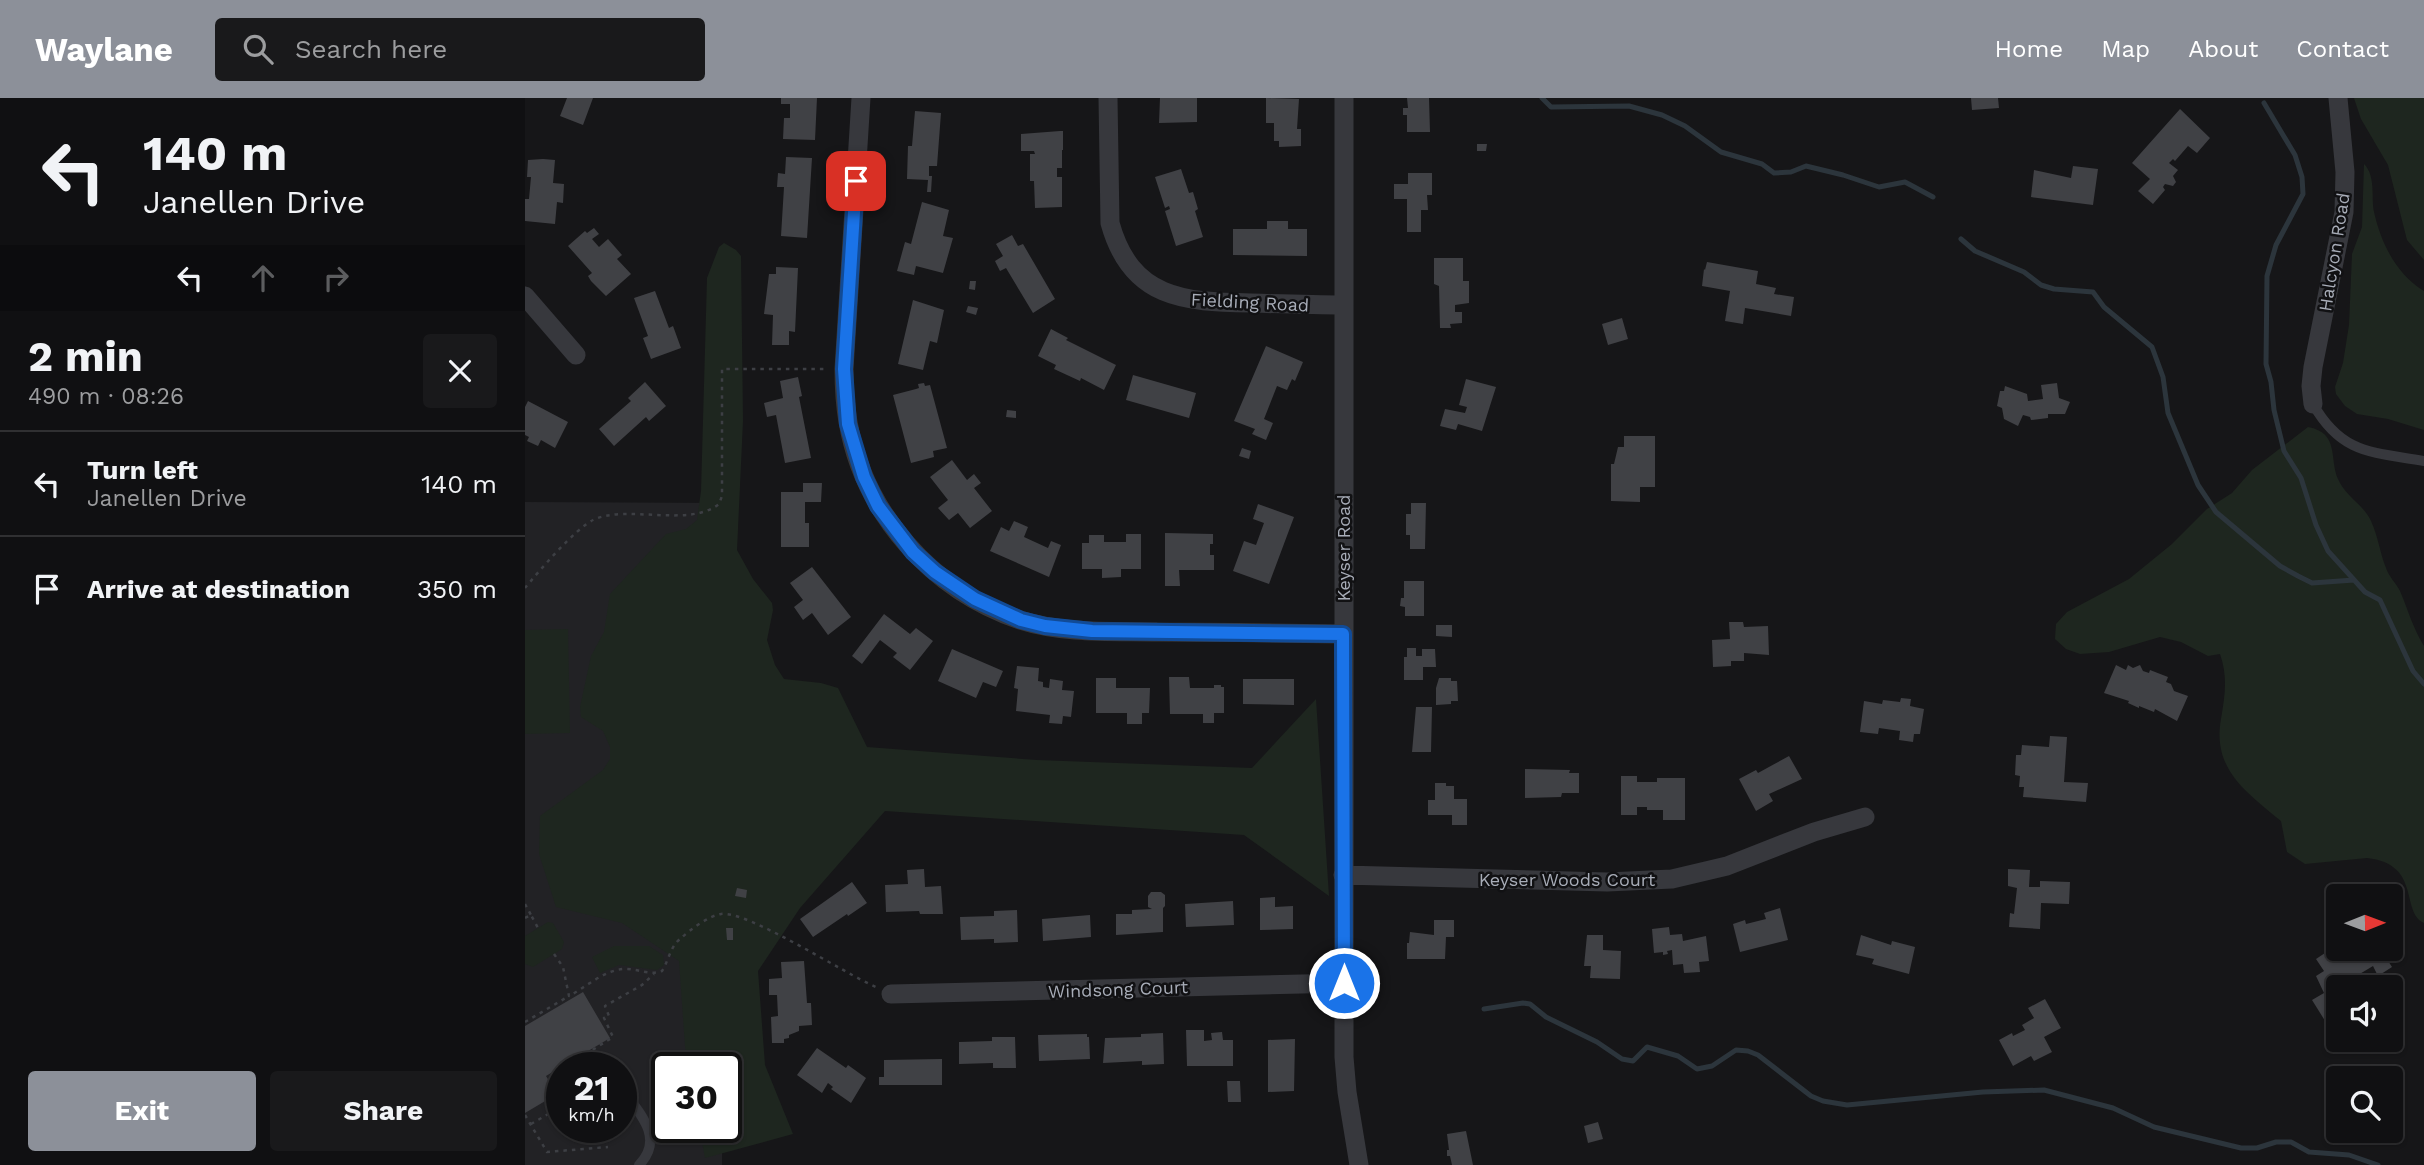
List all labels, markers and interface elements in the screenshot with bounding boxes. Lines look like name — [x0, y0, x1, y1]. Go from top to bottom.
search box — [215, 18, 705, 81]
text: Waylane — [35, 30, 173, 69]
icon: search — [239, 30, 277, 68]
text: Search here — [295, 34, 447, 64]
text: Home — [1995, 35, 2063, 63]
text: Map — [2101, 35, 2150, 63]
text: About — [2188, 35, 2258, 63]
text: Contact — [2296, 35, 2389, 63]
text: 140 m — [143, 124, 287, 182]
icon: left — [28, 126, 119, 217]
pin — [826, 151, 886, 211]
icon: arrive — [837, 162, 875, 200]
text: Janellen Drive — [143, 183, 365, 221]
street label: Halcyon Road — [2314, 191, 2354, 313]
icon: left — [171, 259, 209, 297]
icon: ahead — [244, 259, 282, 297]
icon: right — [317, 259, 355, 297]
street label: Fielding Road — [1190, 288, 1310, 316]
text: 2 min — [28, 332, 143, 381]
button: close — [423, 334, 497, 408]
text: 490 m · 08:26 — [28, 383, 184, 410]
text: Turn left — [87, 455, 198, 485]
icon: left — [28, 465, 66, 503]
text: 140 m — [421, 469, 497, 499]
text: Janellen Drive — [87, 485, 247, 512]
street label: Keyser Road — [1333, 495, 1354, 601]
icon: arrive — [28, 570, 66, 608]
text: Arrive at destination — [87, 574, 350, 604]
text: 350 m — [417, 574, 497, 604]
street label: Keyser Woods Court — [1479, 869, 1656, 890]
north arrow — [2326, 884, 2403, 961]
map controls — [2326, 884, 2403, 1143]
position arrow — [1307, 946, 1381, 1020]
button: sound — [2326, 975, 2403, 1052]
street label: Windsong Court — [1048, 976, 1189, 1002]
speed limit sign: 30 — [651, 1052, 742, 1143]
button: search — [2326, 1066, 2403, 1143]
text: 21 — [574, 1067, 609, 1109]
button: Exit — [28, 1071, 256, 1151]
button: Share — [270, 1071, 497, 1151]
text: km/h — [568, 1104, 615, 1125]

